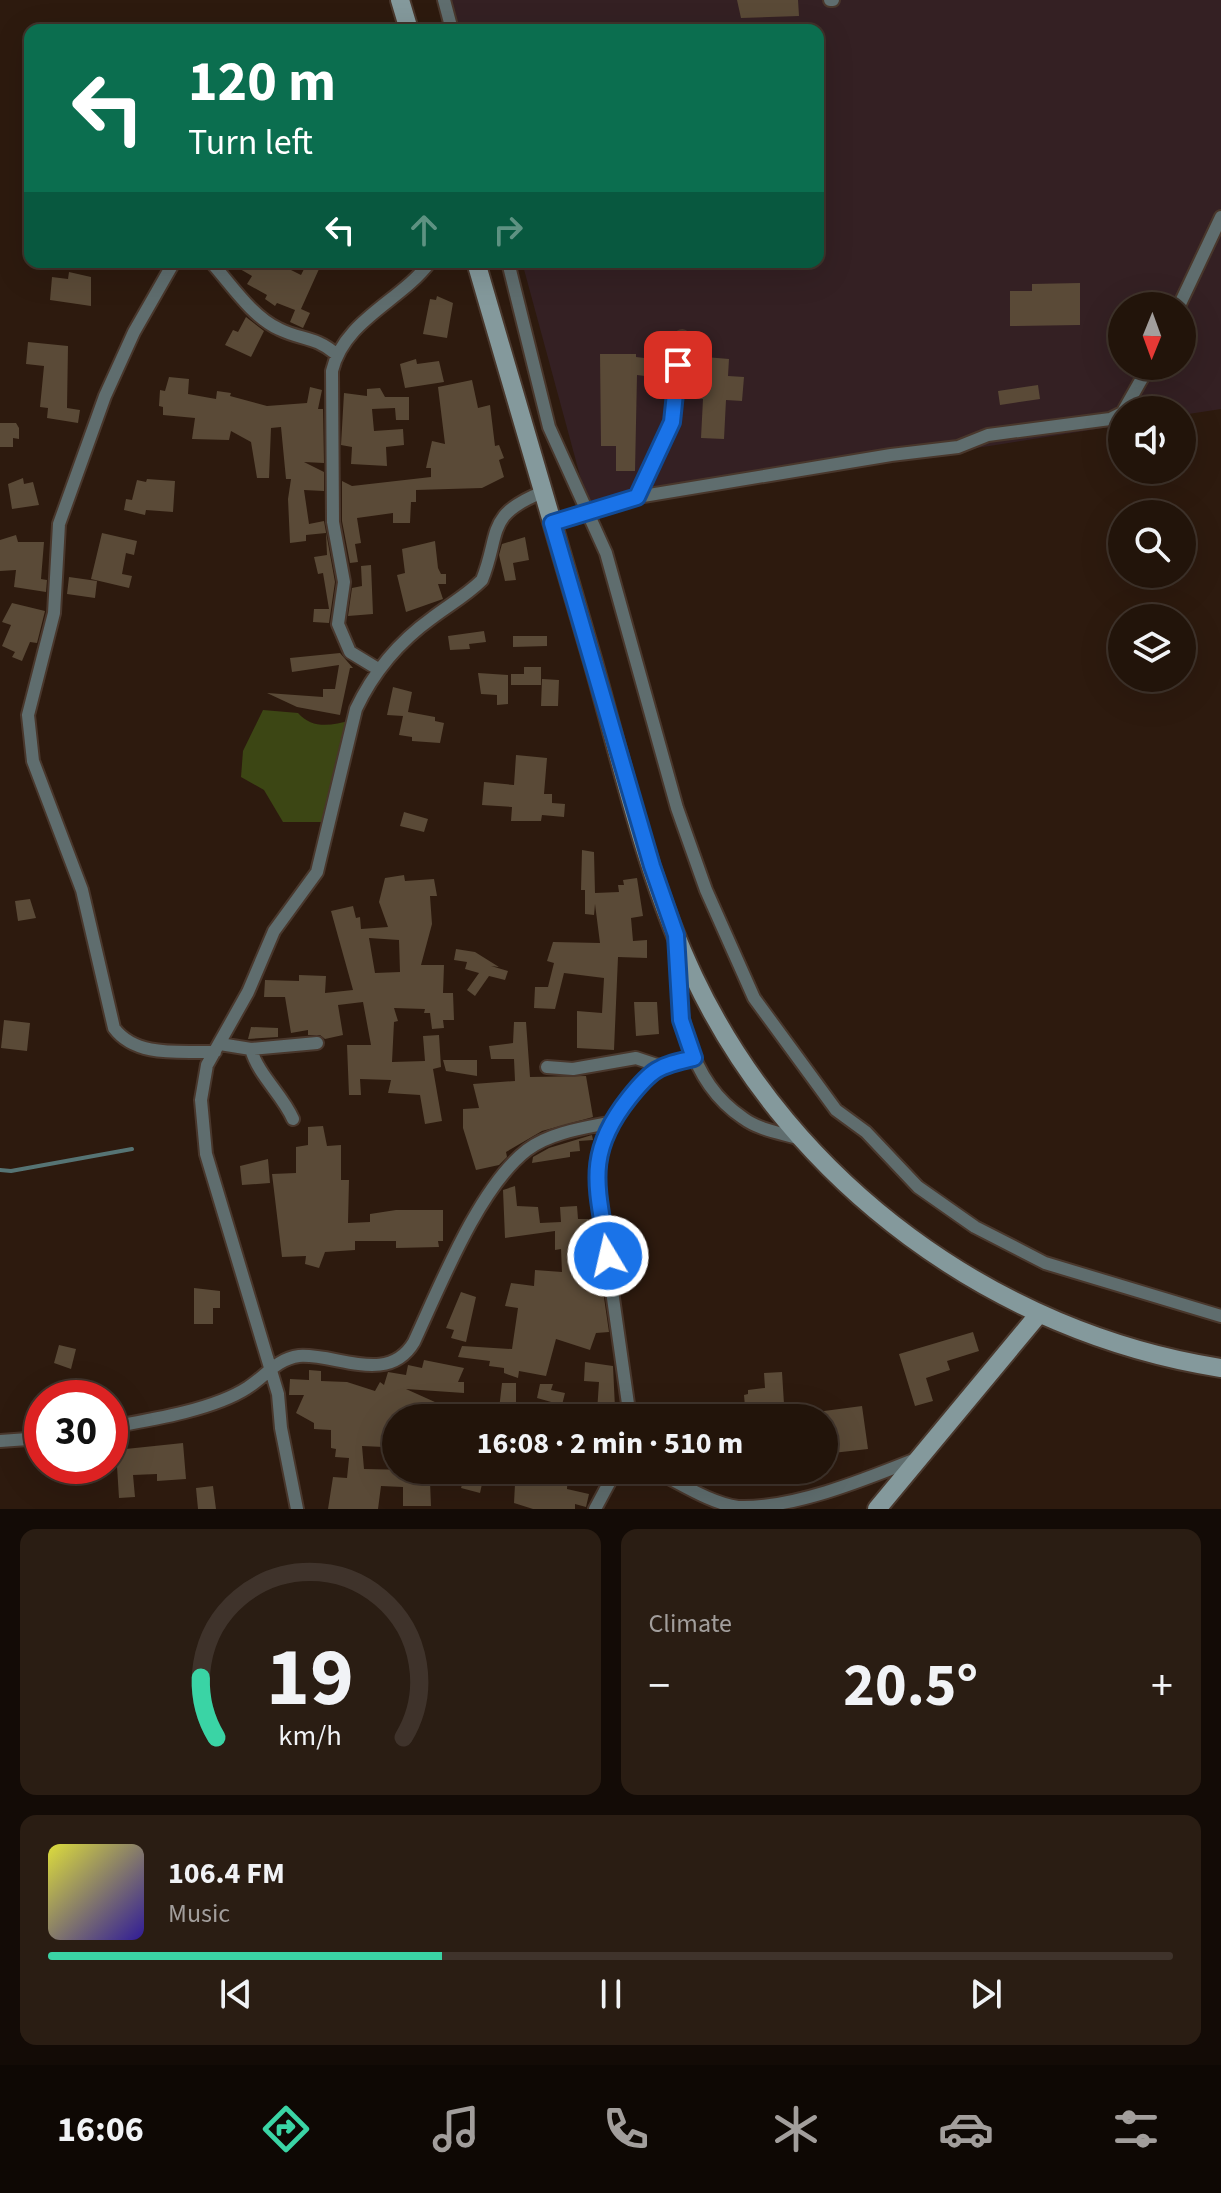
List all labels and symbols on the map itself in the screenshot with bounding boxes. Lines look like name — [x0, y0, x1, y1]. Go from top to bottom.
north arrow — [1108, 292, 1196, 380]
pin — [644, 331, 712, 399]
position arrow — [566, 1214, 650, 1298]
speed limit sign: 30 — [24, 1380, 128, 1484]

